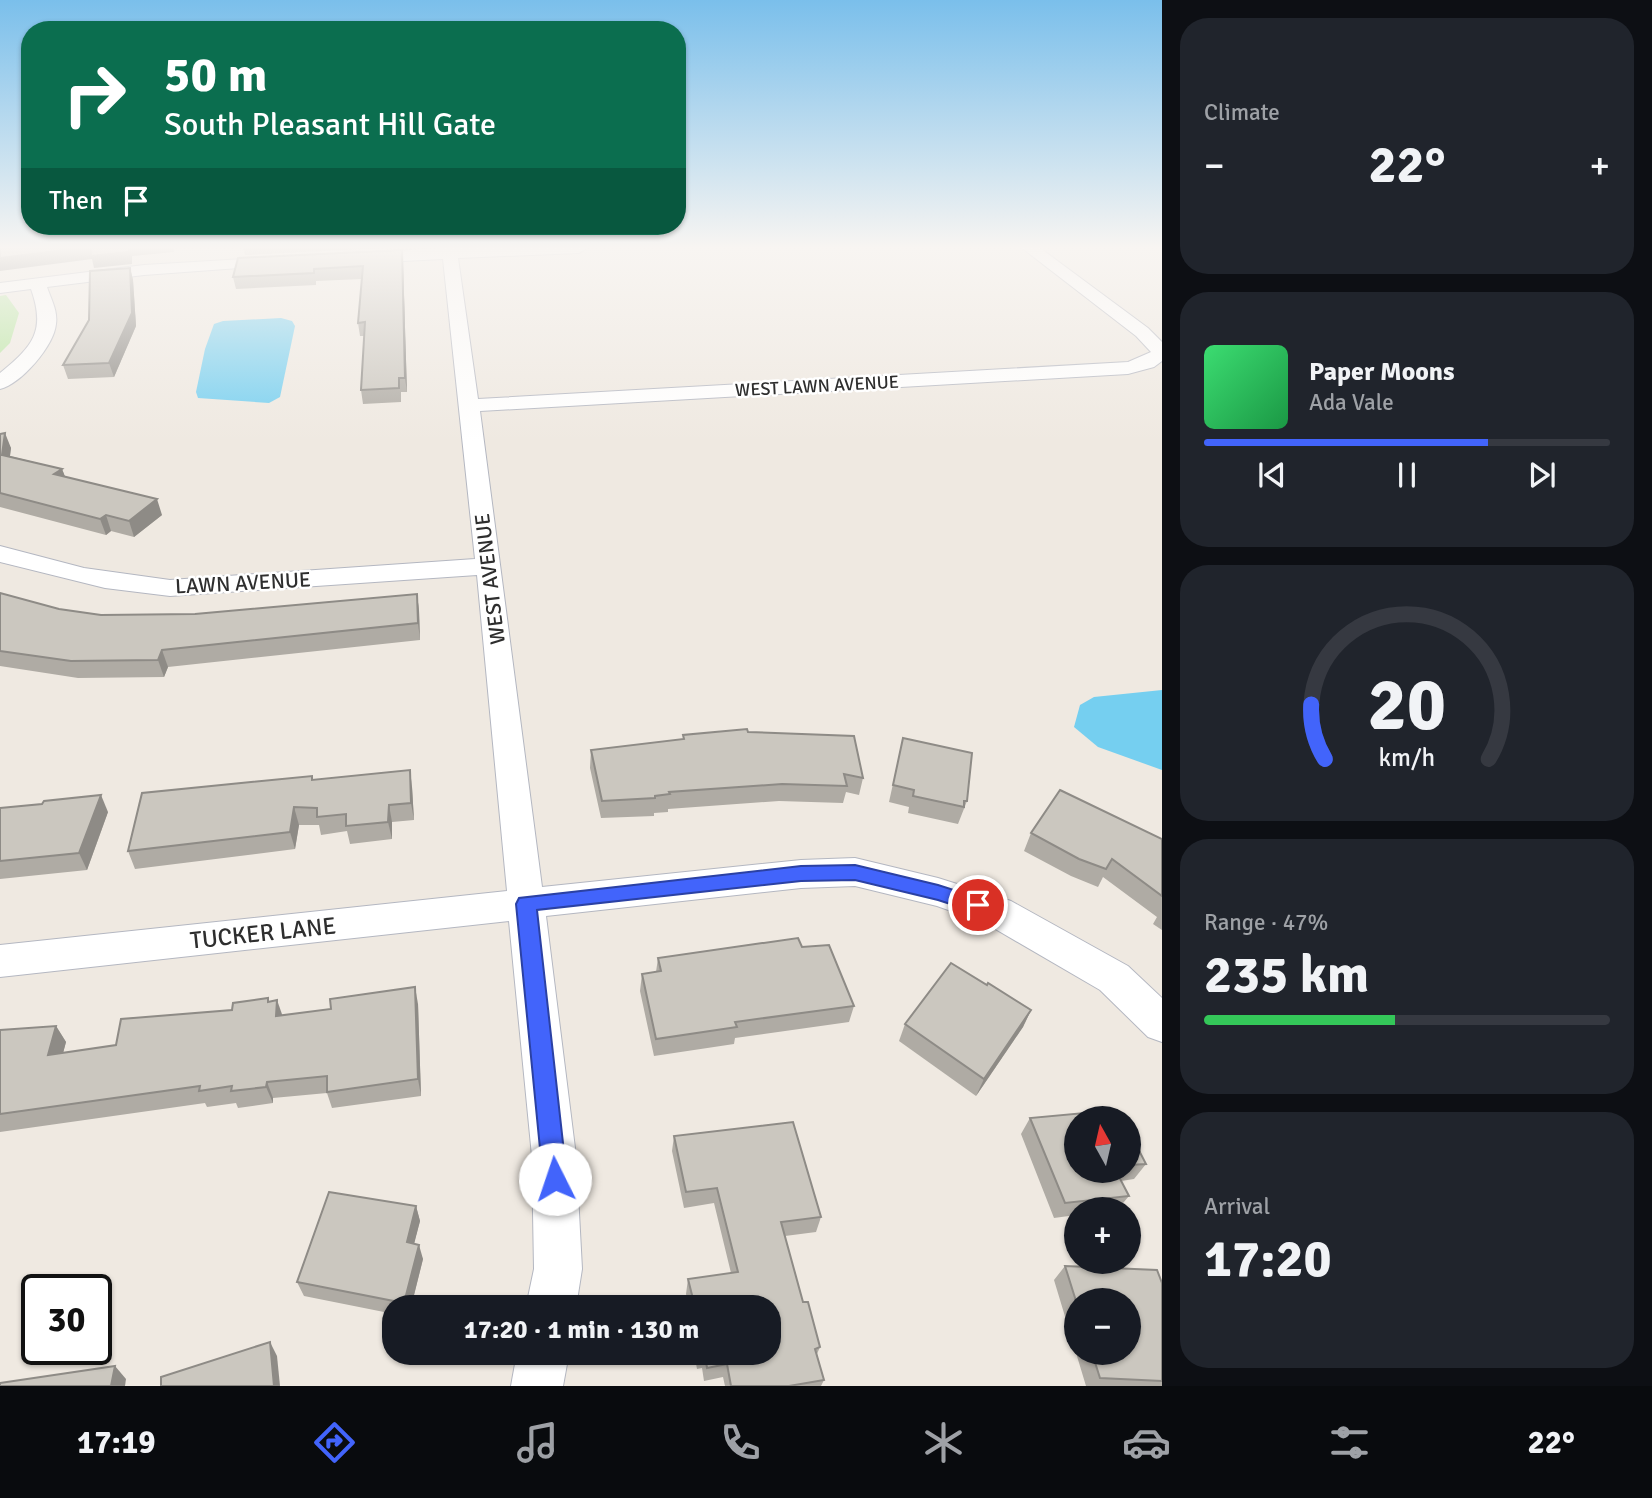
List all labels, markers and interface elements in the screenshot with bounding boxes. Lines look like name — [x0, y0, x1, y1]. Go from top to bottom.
text: 50 m — [164, 45, 267, 105]
icon: right — [49, 49, 140, 140]
text: Climate — [1204, 98, 1280, 127]
text: South Pleasant Hill Gate — [164, 105, 496, 144]
text: 22° — [1369, 133, 1445, 197]
text: − — [1204, 142, 1225, 189]
text: + — [1589, 142, 1610, 189]
icon: arrive — [117, 182, 155, 220]
text: Then — [49, 185, 103, 217]
text: Paper Moons — [1309, 356, 1455, 388]
street label: WEST LAWN AVENUE — [734, 371, 900, 401]
text: Ada Vale — [1309, 388, 1394, 417]
icon: previous — [1253, 456, 1291, 494]
icon: pause — [1388, 456, 1426, 494]
icon: next — [1523, 456, 1561, 494]
street label: WEST AVENUE — [469, 512, 511, 646]
street label: LAWN AVENUE — [175, 566, 311, 600]
text: 20 — [1368, 661, 1446, 750]
text: km/h — [1379, 742, 1435, 773]
pin — [948, 875, 1008, 935]
icon: arrive — [959, 886, 997, 924]
text: Range · 47% — [1204, 908, 1328, 937]
street label: TUCKER LANE — [189, 910, 337, 956]
text: 235 km — [1204, 943, 1369, 1007]
north arrow — [1064, 1106, 1141, 1183]
map controls — [1064, 1106, 1141, 1365]
position arrow — [518, 1142, 592, 1216]
text: Arrival — [1204, 1192, 1270, 1221]
button: + — [1064, 1197, 1141, 1274]
text: 17:20 — [1204, 1227, 1332, 1291]
speed limit sign: 30 — [21, 1274, 112, 1365]
button: − — [1064, 1288, 1141, 1365]
text: 17:20 · 1 min · 130 m — [464, 1314, 699, 1346]
icon: directions — [310, 1418, 359, 1467]
icon: music — [513, 1418, 562, 1467]
icon: phone — [716, 1418, 765, 1467]
icon: climate — [919, 1418, 968, 1467]
icon: car — [1122, 1418, 1171, 1467]
icon: filters — [1325, 1418, 1374, 1467]
text: 17:19 — [77, 1423, 156, 1462]
text: 22° — [1528, 1423, 1575, 1462]

